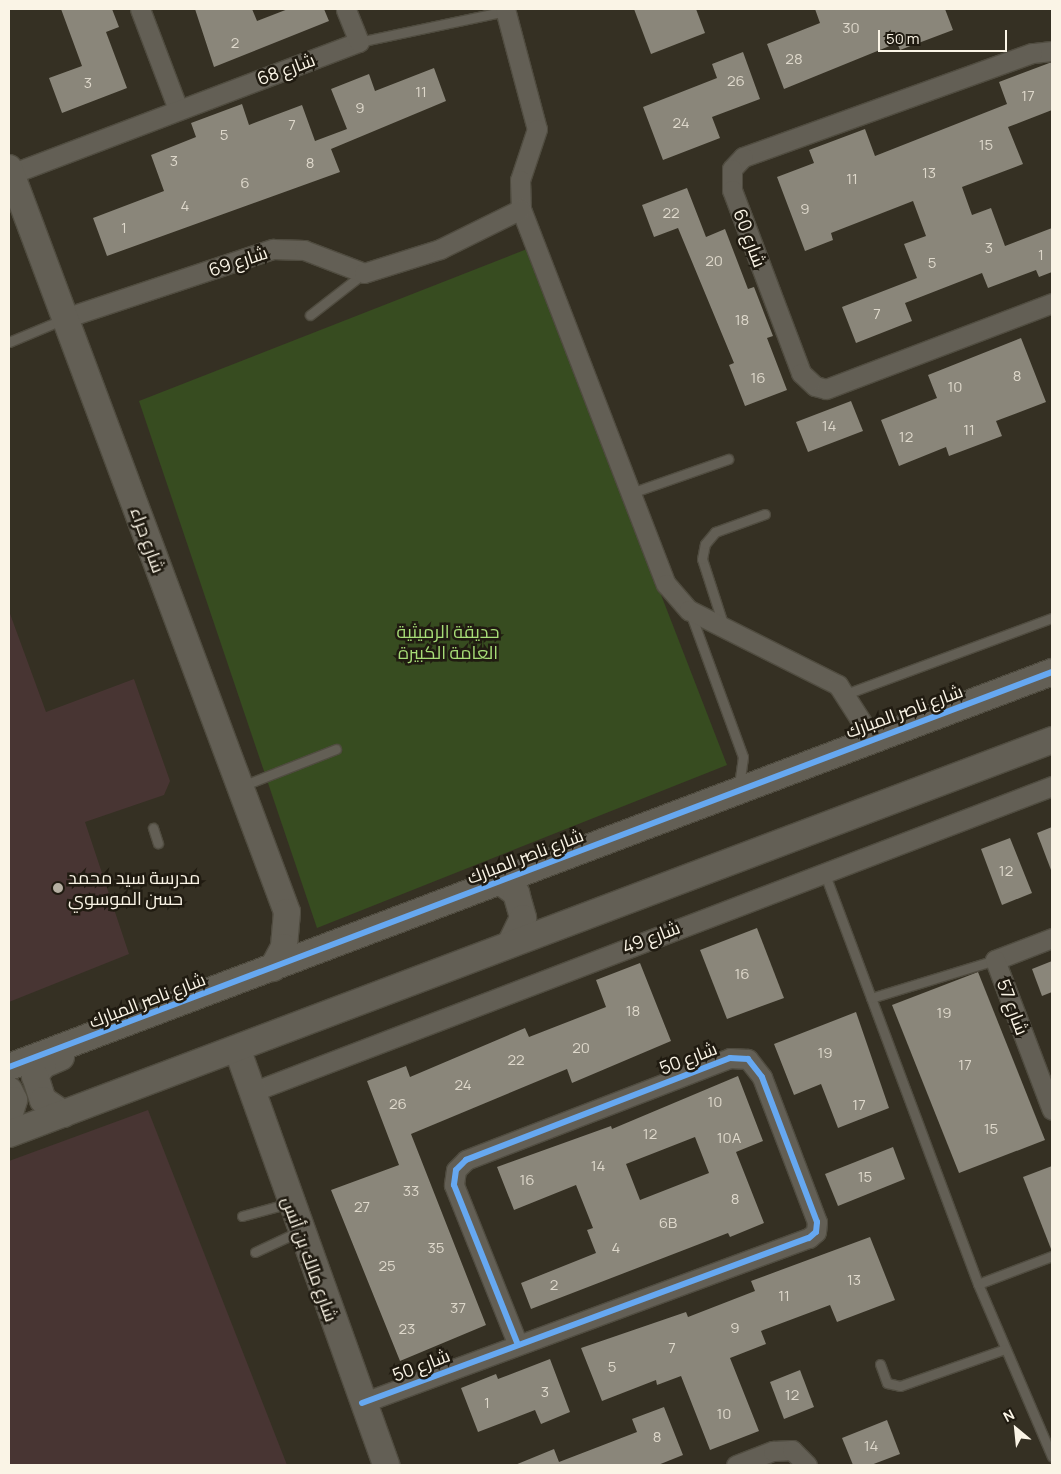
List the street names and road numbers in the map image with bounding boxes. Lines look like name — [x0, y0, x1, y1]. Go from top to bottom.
street label: شارع 68 — [254, 49, 318, 89]
street label: شارع 60 — [729, 206, 771, 270]
street label: شارع 69 — [206, 241, 270, 281]
street label: شارع حراء — [126, 504, 170, 576]
street label: شارع ناصر المبارك — [842, 680, 966, 742]
street label: شارع ناصر المبارك — [464, 824, 586, 888]
street label: شارع 49 — [619, 916, 683, 958]
street label: شارع ناصر المبارك — [86, 968, 208, 1032]
street label: شارع 57 — [993, 976, 1033, 1038]
street label: شارع 50 — [656, 1037, 720, 1079]
street label: شارع مالك بن أنس — [277, 1193, 343, 1325]
street label: شارع 50 — [389, 1344, 453, 1386]

